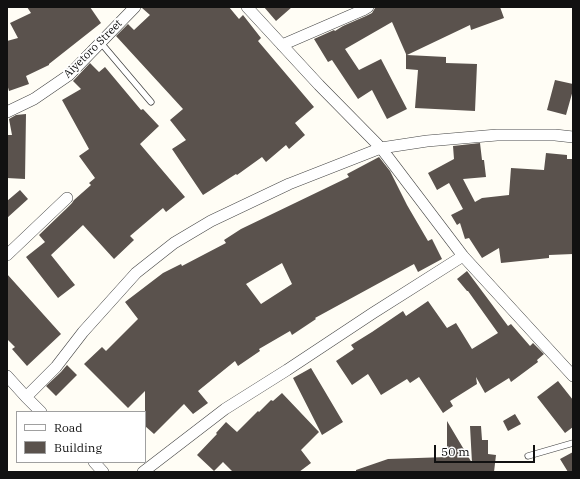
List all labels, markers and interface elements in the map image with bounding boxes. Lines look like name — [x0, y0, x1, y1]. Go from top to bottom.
street label: Aiyetoro Street — [61, 17, 125, 81]
legend — [16, 411, 146, 463]
text: Road — [54, 420, 83, 435]
scale bar — [436, 437, 537, 463]
text: Building — [54, 440, 102, 455]
text: 50 m — [441, 444, 470, 459]

